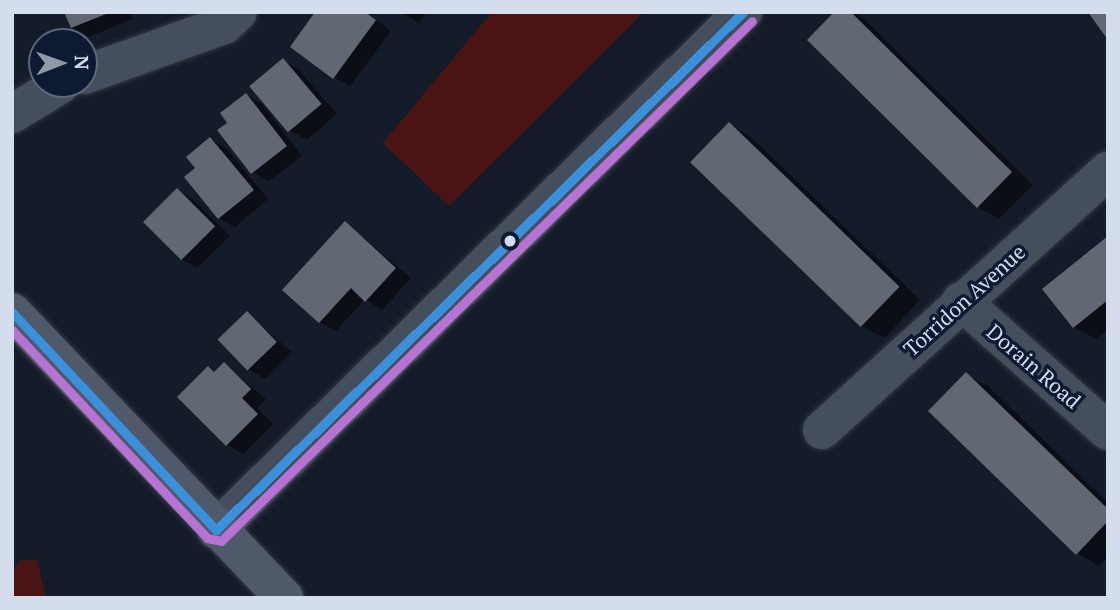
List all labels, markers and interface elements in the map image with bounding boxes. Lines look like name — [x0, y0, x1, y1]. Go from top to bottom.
north arrow — [28, 28, 98, 98]
text: N — [70, 55, 95, 70]
unlabelled marker — [503, 234, 517, 248]
street label: Torridon Avenue — [898, 239, 1030, 361]
street label: Dorain Road — [982, 318, 1086, 414]

